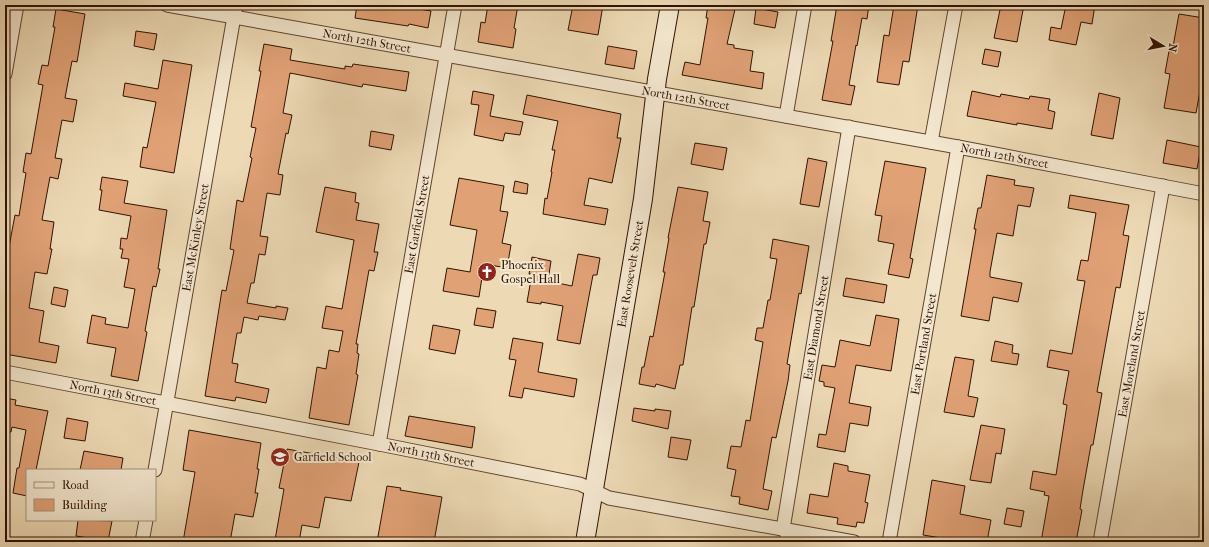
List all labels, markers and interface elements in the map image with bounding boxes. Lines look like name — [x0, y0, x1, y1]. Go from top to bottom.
street label: North 12th Street — [322, 26, 413, 56]
north arrow — [1143, 26, 1183, 66]
text: N — [1165, 42, 1179, 54]
street label: North 12th Street — [640, 83, 732, 113]
street label: North 12th Street — [959, 141, 1050, 171]
street label: East Garfield Street — [402, 173, 433, 275]
street label: East McKinley Street — [179, 182, 212, 293]
street label: East Roosevelt Street — [614, 218, 646, 329]
place label: Phoenix Gospel Hall — [501, 258, 561, 286]
church icon: Phoenix Gospel Hall — [476, 261, 498, 283]
street label: East Diamond Street — [801, 273, 832, 381]
street label: East Portland Street — [908, 291, 939, 396]
street label: East Moreland Street — [1115, 308, 1148, 418]
street label: North 13th Street — [68, 378, 158, 408]
street label: North 13th Street — [386, 439, 476, 470]
school or university icon: Garfield School — [269, 446, 291, 468]
place label: Garfield School — [294, 450, 372, 464]
legend — [26, 469, 156, 521]
text: Road — [62, 478, 89, 492]
text: Building — [62, 498, 107, 512]

